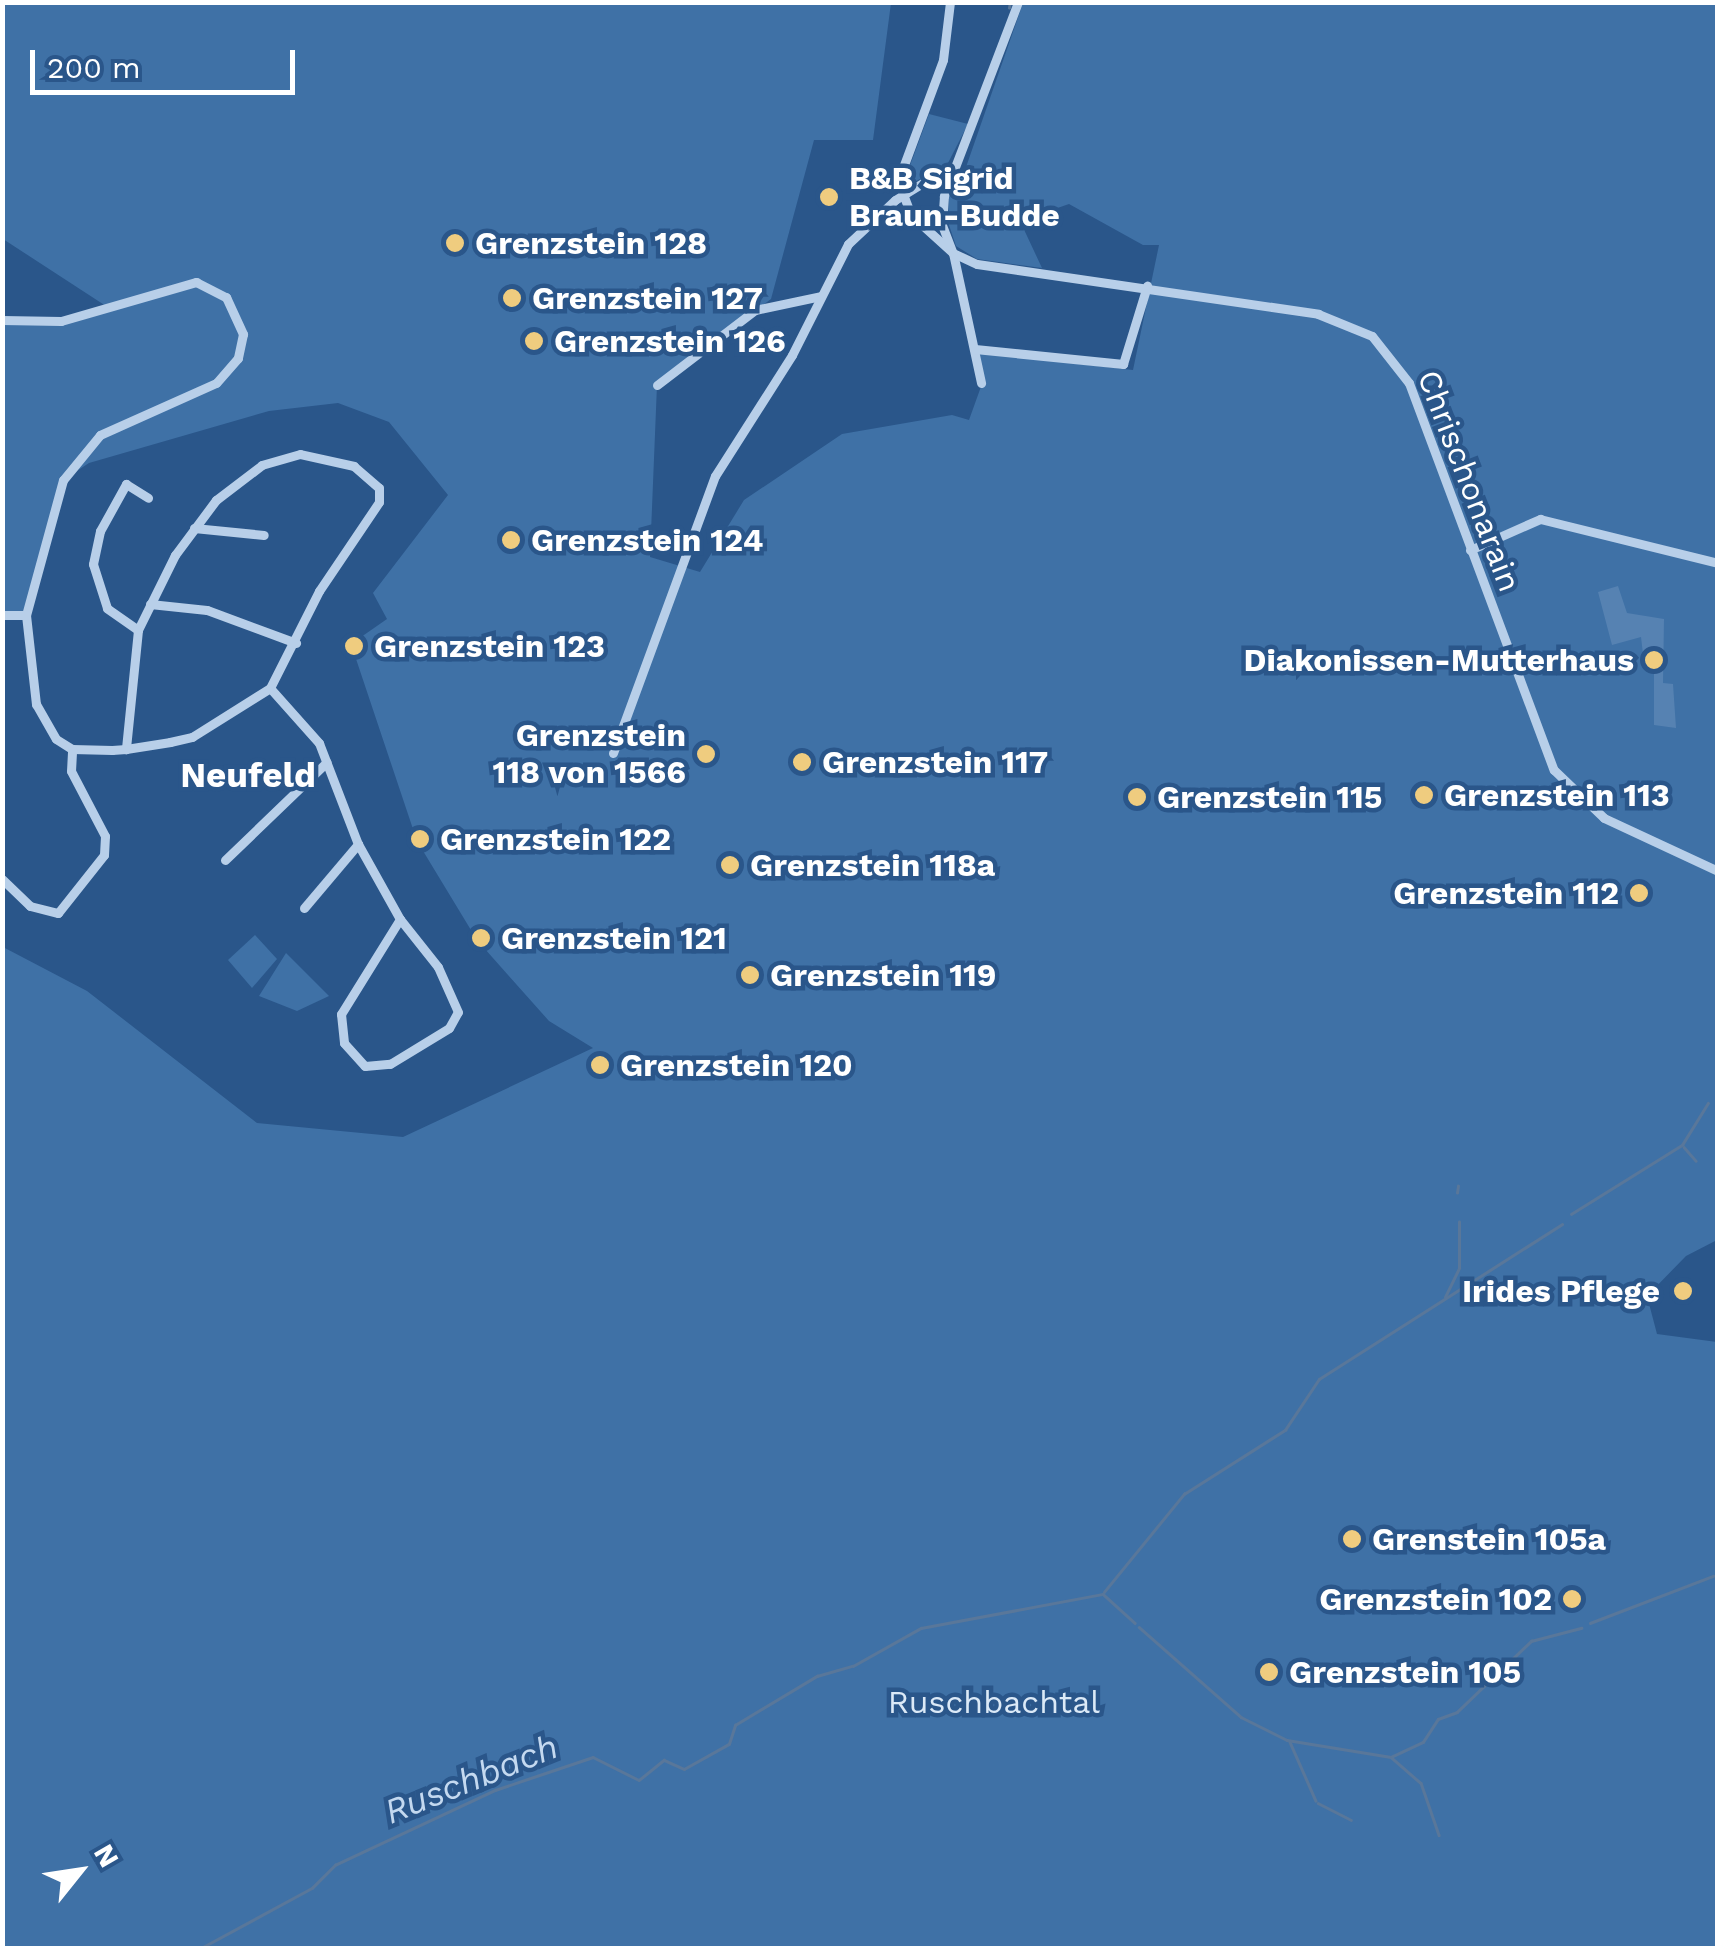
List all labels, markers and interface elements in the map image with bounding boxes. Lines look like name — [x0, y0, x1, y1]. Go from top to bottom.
scale bar — [35, 30, 300, 92]
text: 200 m — [47, 50, 141, 85]
place label: B&B Sigrid Braun-Budde — [849, 160, 1060, 235]
marker: B&B Sigrid Braun-Budde — [818, 186, 840, 208]
place label: Grenzstein 128 — [475, 224, 707, 262]
marker: Grenzstein 128 — [444, 232, 466, 254]
place label: Grenzstein 127 — [532, 279, 763, 317]
marker: Grenzstein 127 — [501, 287, 523, 309]
place label: Grenzstein 126 — [554, 322, 786, 360]
marker: Grenzstein 126 — [523, 330, 545, 352]
street label: Chrischonarain — [1409, 365, 1529, 597]
place label: Grenzstein 124 — [531, 521, 764, 559]
marker: Grenzstein 124 — [500, 529, 522, 551]
place label: Grenzstein 123 — [374, 627, 605, 665]
marker: Grenzstein 123 — [343, 635, 365, 657]
place label: Diakonissen-Mutterhaus — [1243, 641, 1634, 679]
marker: Diakonissen-Mutterhaus — [1643, 649, 1665, 671]
place label: Grenzstein 118 von 1566 — [492, 717, 686, 792]
marker: Grenzstein 118 von 1566 — [695, 743, 717, 765]
place label: Grenzstein 117 — [822, 743, 1048, 781]
marker: Grenzstein 117 — [791, 751, 813, 773]
district label: Neufeld — [180, 754, 316, 796]
place label: Grenzstein 113 — [1444, 776, 1670, 814]
place label: Grenzstein 115 — [1157, 778, 1383, 816]
marker: Grenzstein 113 — [1413, 784, 1435, 806]
marker: Grenzstein 115 — [1126, 786, 1148, 808]
place label: Grenzstein 122 — [440, 820, 671, 858]
marker: Grenzstein 122 — [409, 828, 431, 850]
place label: Grenzstein 118a — [750, 846, 996, 884]
marker: Grenzstein 118a — [719, 854, 741, 876]
place label: Grenzstein 112 — [1393, 874, 1619, 912]
marker: Grenzstein 112 — [1628, 882, 1650, 904]
place label: Grenzstein 121 — [501, 919, 727, 957]
marker: Grenzstein 121 — [470, 927, 492, 949]
place label: Grenzstein 119 — [770, 956, 997, 994]
marker: Grenzstein 119 — [739, 964, 761, 986]
place label: Grenzstein 120 — [620, 1046, 853, 1084]
marker: Grenzstein 120 — [589, 1054, 611, 1076]
place label: Irides Pflege — [1462, 1272, 1660, 1310]
marker: Irides Pflege — [1670, 1278, 1696, 1304]
place label: Grenstein 105a — [1372, 1520, 1606, 1558]
marker: Grenstein 105a — [1341, 1528, 1363, 1550]
place label: Grenzstein 102 — [1319, 1580, 1552, 1618]
marker: Grenzstein 102 — [1561, 1588, 1583, 1610]
place label: Grenzstein 105 — [1289, 1653, 1521, 1691]
marker: Grenzstein 105 — [1258, 1661, 1280, 1683]
park label: Ruschbachtal — [888, 1683, 1100, 1721]
water label: Ruschbach — [378, 1725, 564, 1833]
north arrow — [30, 1821, 130, 1921]
text: N — [87, 1839, 126, 1873]

